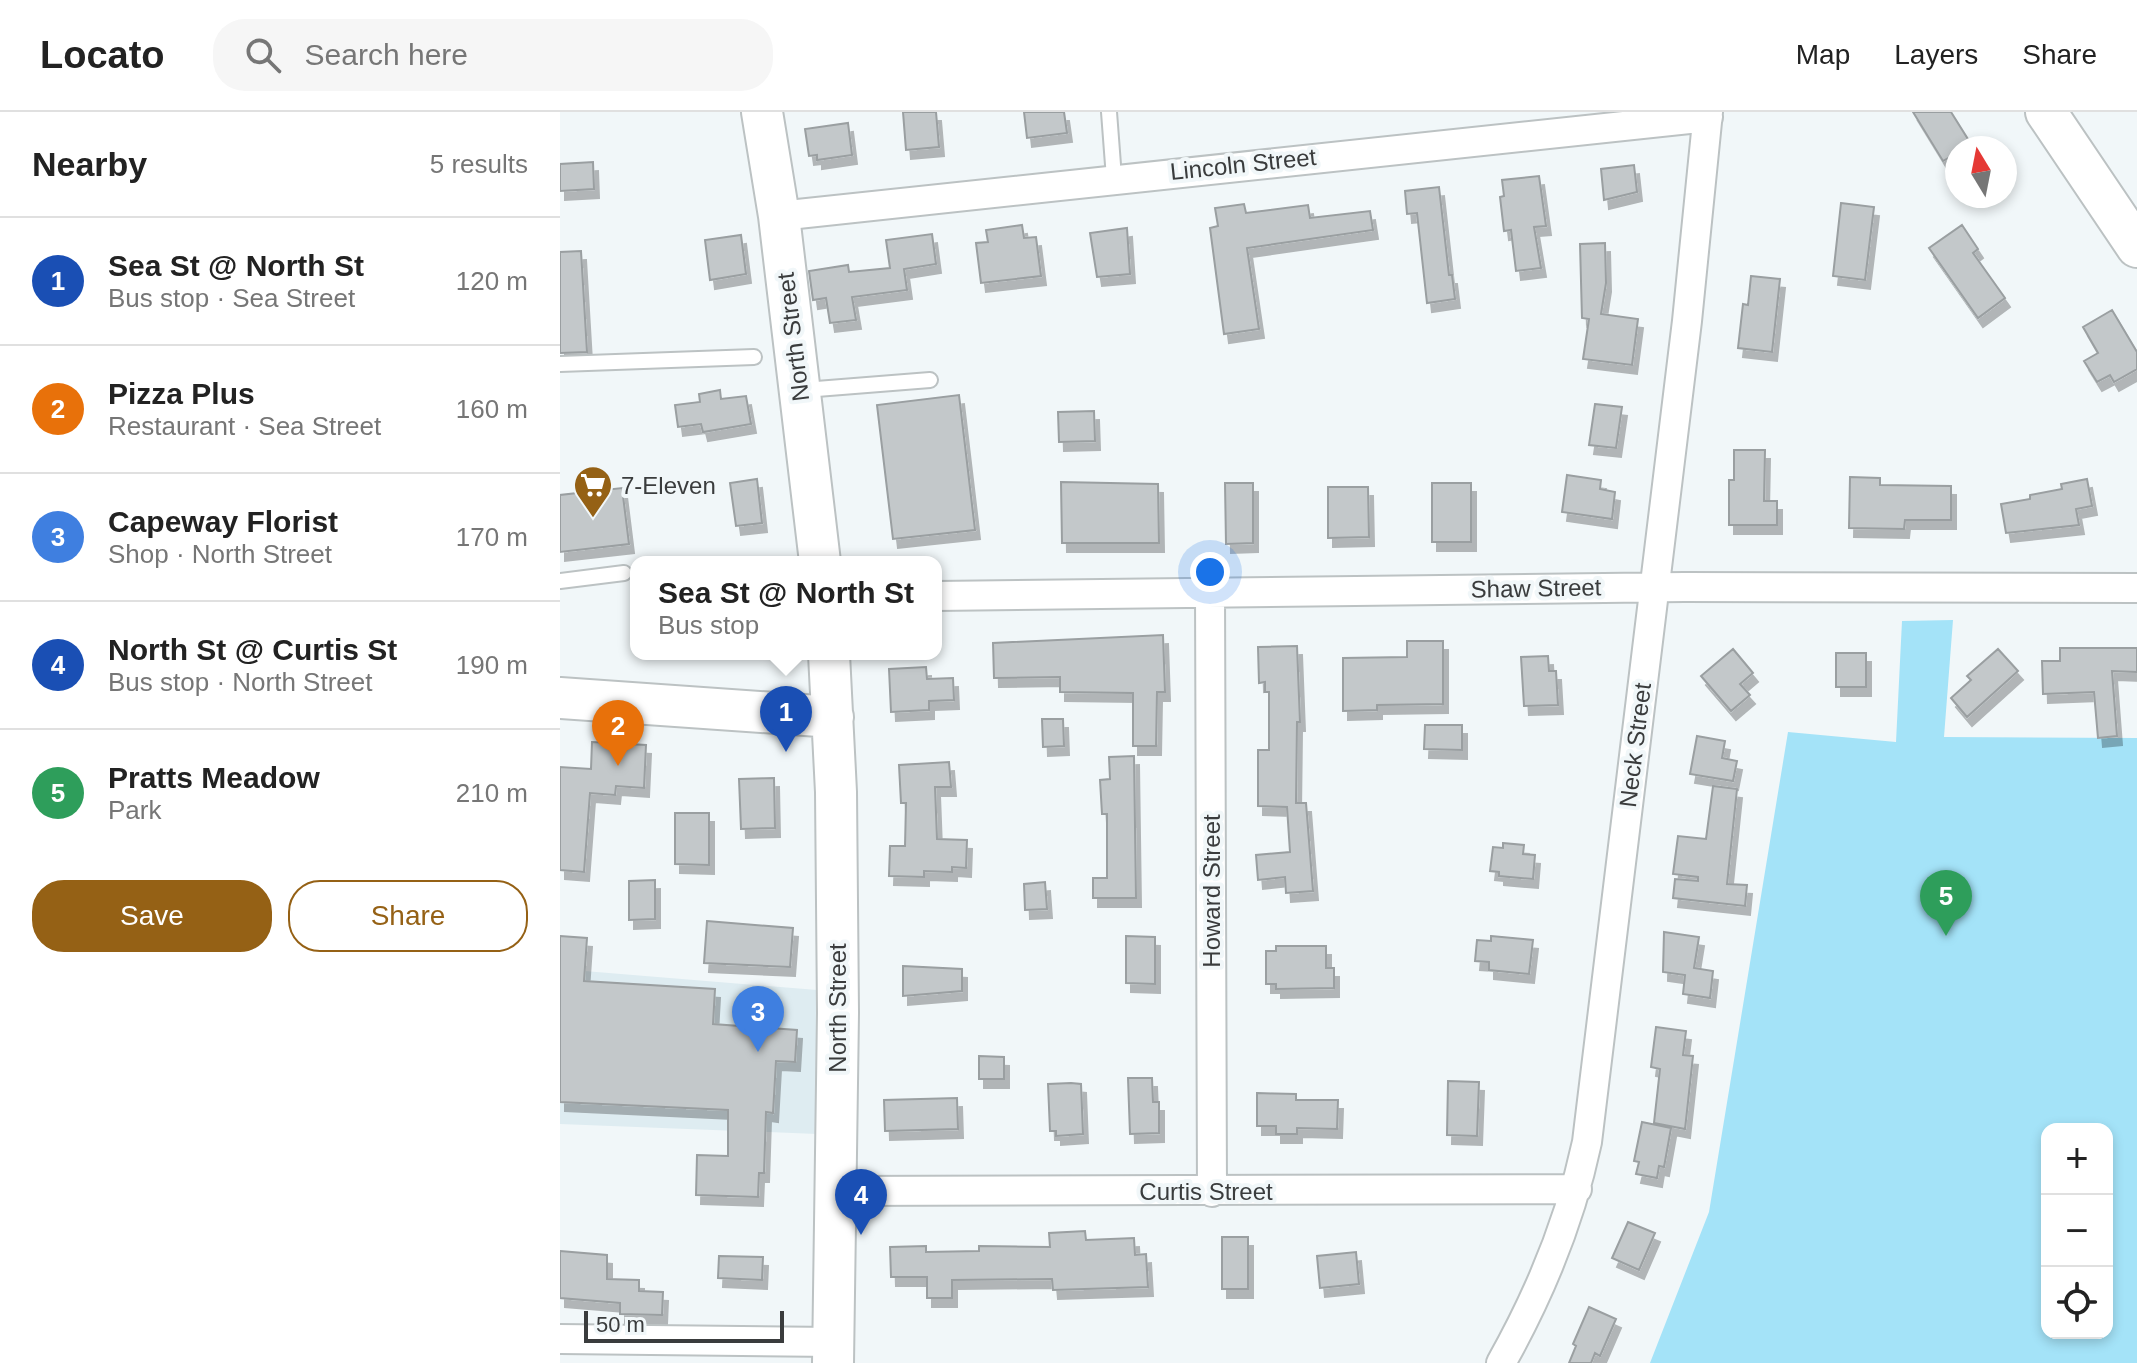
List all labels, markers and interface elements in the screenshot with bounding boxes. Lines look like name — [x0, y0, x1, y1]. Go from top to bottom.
search box — [213, 19, 773, 91]
icon: search — [241, 33, 285, 77]
text: Locato — [40, 34, 165, 76]
text: Search here — [305, 38, 468, 71]
text: Map — [1796, 39, 1850, 70]
text: Layers — [1894, 39, 1978, 70]
text: Share — [2022, 39, 2097, 70]
north arrow — [1945, 136, 2017, 208]
street label: Lincoln Street — [1169, 143, 1318, 185]
text: Nearby — [32, 145, 147, 183]
text: 5 results — [430, 149, 528, 179]
text: Sea St @ North St — [108, 249, 364, 282]
text: 1 — [51, 266, 65, 296]
text: 120 m — [456, 266, 528, 296]
street label: North Street — [772, 271, 814, 403]
text: Bus stop · Sea Street — [108, 283, 355, 313]
text: Pizza Plus — [108, 377, 255, 410]
text: 2 — [51, 394, 65, 424]
text: 160 m — [456, 394, 528, 424]
text: Restaurant · Sea Street — [108, 411, 381, 441]
supermarket icon: 7-Eleven — [572, 464, 614, 519]
place label: 7-Eleven — [621, 472, 716, 499]
text: Capeway Florist — [108, 505, 338, 538]
text: 3 — [51, 522, 65, 552]
text: 170 m — [456, 522, 528, 552]
text: Shop · North Street — [108, 539, 332, 569]
your location — [1190, 552, 1230, 592]
popup — [630, 556, 942, 660]
street label: Shaw Street — [1470, 573, 1602, 603]
text: Sea St @ North St — [658, 576, 914, 609]
text: Bus stop — [658, 610, 759, 640]
text: North St @ Curtis St — [108, 633, 397, 666]
text: 4 — [51, 650, 65, 680]
text: 190 m — [456, 650, 528, 680]
text: Bus stop · North Street — [108, 667, 372, 697]
street label: Neck Street — [1614, 681, 1656, 809]
pin: 1 — [760, 686, 812, 752]
pin: 2 — [592, 700, 644, 766]
text: Pratts Meadow — [108, 761, 320, 794]
text: 5 — [51, 778, 65, 808]
text: 210 m — [456, 778, 528, 808]
text: Park — [108, 795, 161, 825]
street label: Howard Street — [1198, 814, 1225, 968]
pin: 5 — [1920, 870, 1972, 936]
button: Save — [32, 880, 272, 952]
button: Share — [288, 880, 528, 952]
street label: North Street — [824, 943, 851, 1073]
pin: 3 — [732, 986, 784, 1052]
map controls — [2041, 1123, 2113, 1339]
button: + — [2041, 1123, 2113, 1195]
pin: 4 — [835, 1169, 887, 1235]
street label: Curtis Street — [1139, 1178, 1273, 1205]
button: − — [2041, 1195, 2113, 1267]
button: locate — [2041, 1267, 2113, 1339]
scale bar — [584, 1307, 784, 1343]
text: 50 m — [596, 1312, 645, 1337]

